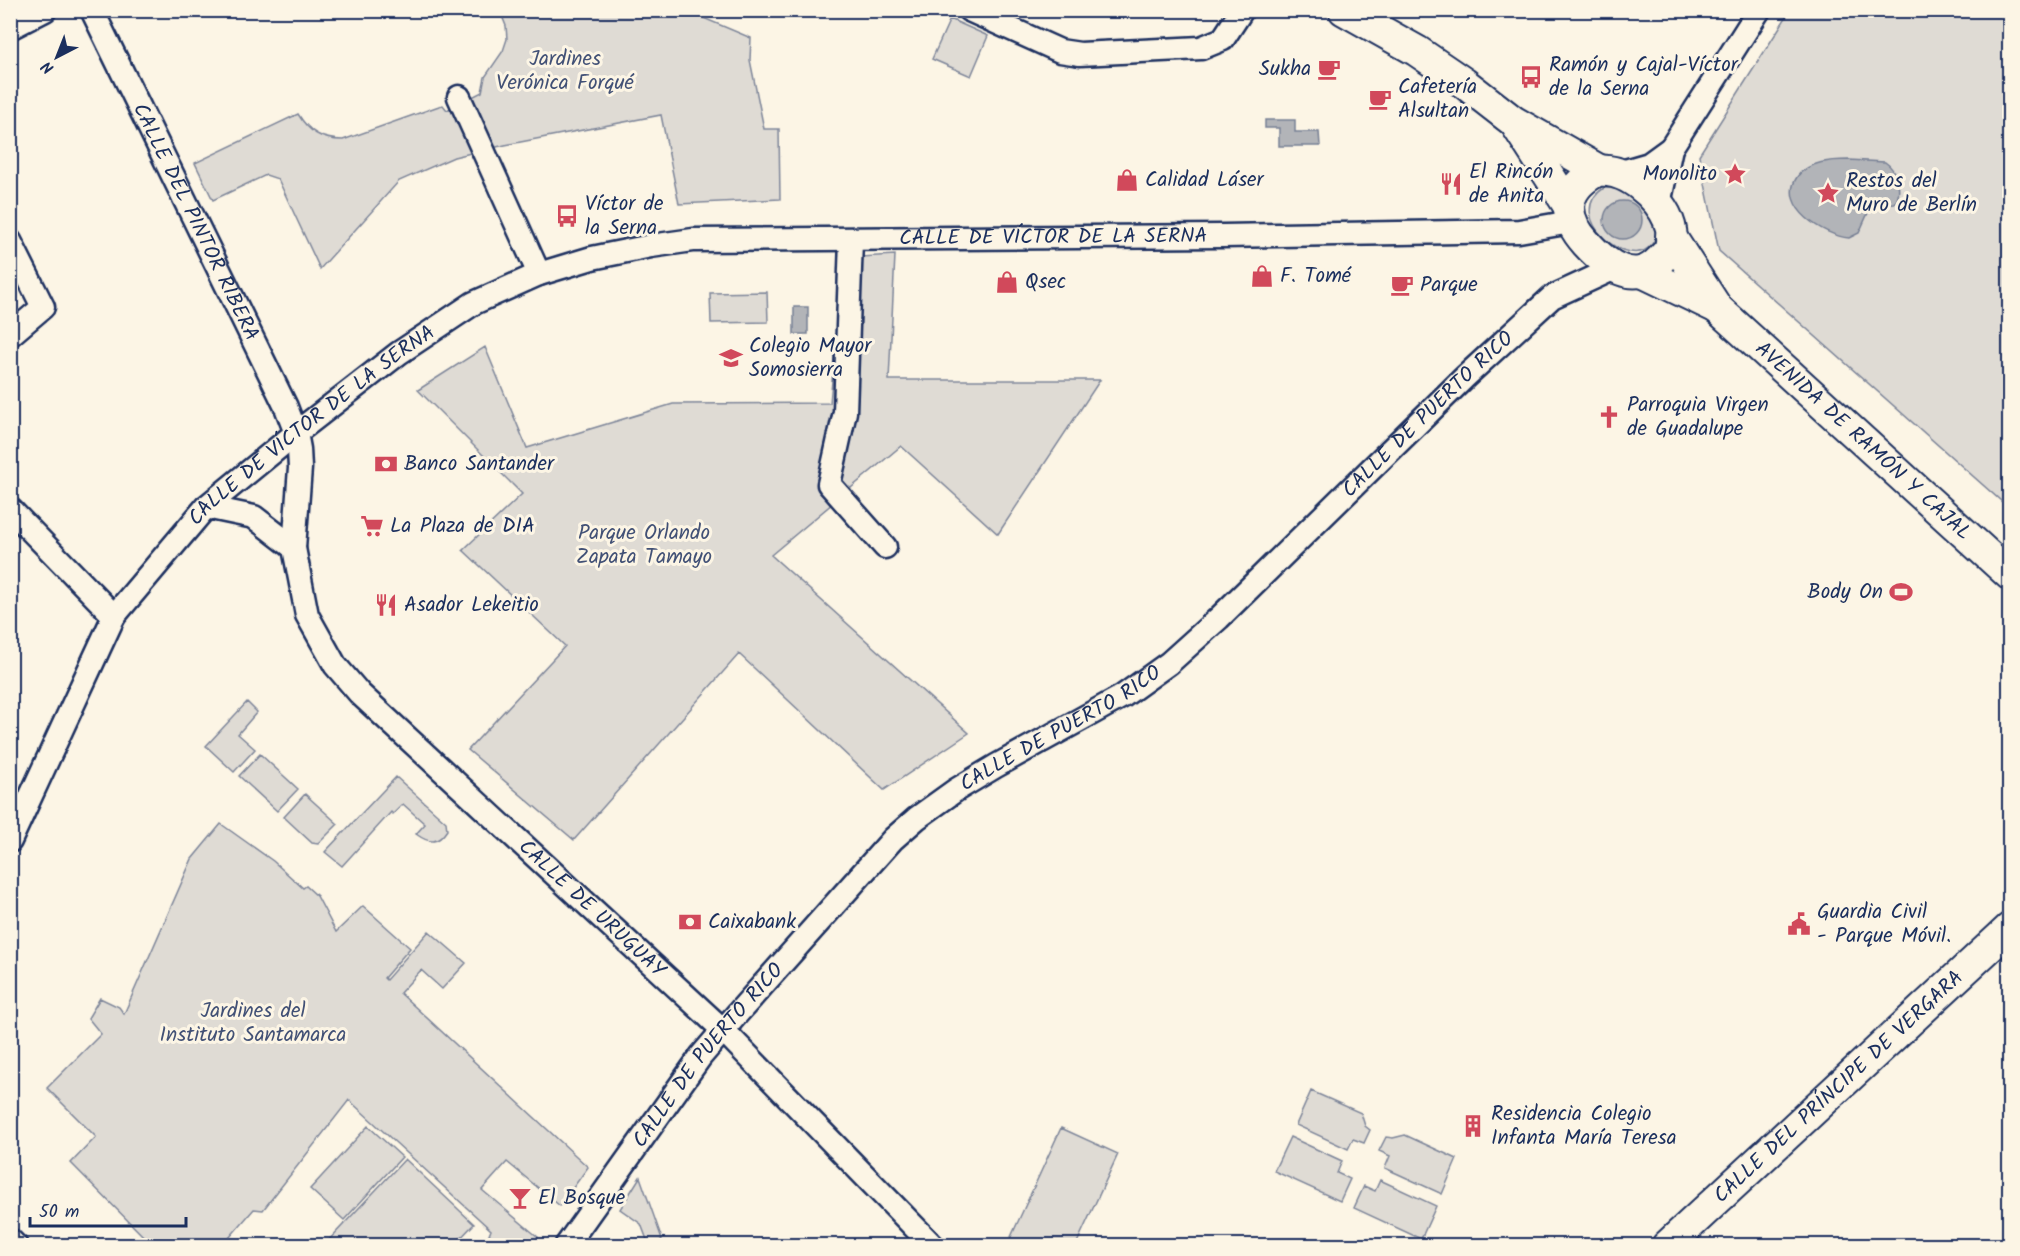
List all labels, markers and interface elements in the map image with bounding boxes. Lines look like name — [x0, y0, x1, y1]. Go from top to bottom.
north arrow — [27, 27, 87, 87]
park label: Jardines Verónica Forqué — [496, 43, 635, 100]
place label: Ramón y Cajal-Víctor de la Serna — [1549, 49, 1739, 106]
place label: Sukha — [1259, 53, 1311, 86]
text: N — [36, 54, 60, 80]
cafe icon: Sukha — [1316, 56, 1342, 82]
bus stop icon: Ramón y Cajal-Víctor de la Serna — [1518, 64, 1544, 90]
place label: Cafetería Alsultan — [1398, 71, 1477, 128]
cafe icon: Cafetería Alsultan — [1367, 86, 1393, 112]
street label: CALLE DEL PINTOR RIBERA — [123, 97, 268, 347]
place label: El Rincón de Anita — [1469, 156, 1553, 213]
place label: Monolito — [1642, 158, 1717, 191]
place icon: Monolito — [1722, 161, 1748, 187]
place label: Calidad Láser — [1145, 164, 1265, 197]
place label: Restos del Muro de Berlín — [1846, 165, 1977, 222]
shop icon: Calidad Láser — [1114, 167, 1140, 193]
restaurant icon: El Rincón de Anita — [1438, 171, 1464, 197]
place icon: Restos del Muro de Berlín — [1815, 180, 1841, 206]
place label: Víctor de la Serna — [585, 188, 664, 245]
bus stop icon: Víctor de la Serna — [554, 203, 580, 229]
street label: CALLE DE VÍCTOR DE LA SERNA — [899, 220, 1207, 255]
place label: F. Tomé — [1280, 260, 1352, 293]
shop icon: F. Tomé — [1249, 263, 1275, 289]
place label: Qsec — [1025, 266, 1066, 299]
shop icon: Qsec — [994, 269, 1020, 295]
place label: Parque — [1420, 269, 1478, 302]
cafe icon: Parque — [1389, 272, 1415, 298]
street label: CALLE DE VÍCTOR DE LA SERNA — [180, 317, 442, 533]
street label: CALLE DE PUERTO RICO — [1334, 323, 1522, 506]
place label: Colegio Mayor Somosierra — [749, 330, 872, 387]
street label: AVENIDA DE RAMÓN Y CAJAL — [1747, 333, 1979, 548]
school or university icon: Colegio Mayor Somosierra — [718, 345, 744, 371]
place label: Parroquia Virgen de Guadalupe — [1627, 389, 1769, 446]
church icon: Parroquia Virgen de Guadalupe — [1596, 404, 1622, 430]
place label: Banco Santander — [404, 448, 555, 481]
bank icon: Banco Santander — [373, 451, 399, 477]
place label: La Plaza de DIA — [390, 510, 535, 543]
supermarket icon: La Plaza de DIA — [359, 513, 385, 539]
park label: Parque Orlando Zapata Tamayo — [576, 517, 712, 574]
place label: Body On — [1807, 576, 1883, 609]
sports icon: Body On — [1888, 579, 1914, 605]
place label: Asador Lekeitio — [404, 589, 539, 622]
restaurant icon: Asador Lekeitio — [373, 592, 399, 618]
street label: CALLE DE PUERTO RICO — [953, 657, 1168, 801]
street label: CALLE DE URUGUAY — [511, 832, 674, 986]
place label: Guardia Civil - Parque Móvil. — [1817, 896, 1951, 953]
place label: Caixabank — [708, 906, 796, 939]
bank icon: Caixabank — [677, 909, 703, 935]
public building icon: Guardia Civil - Parque Móvil. — [1786, 911, 1812, 937]
street label: CALLE DE PUERTO RICO — [624, 955, 792, 1155]
street label: CALLE DEL PRÍNCIPE DE VERGARA — [1706, 962, 1971, 1212]
park label: Jardines del Instituto Santamarca — [160, 995, 346, 1052]
place label: Residencia Colegio Infanta María Teresa — [1491, 1098, 1677, 1155]
building icon: Residencia Colegio Infanta María Teresa — [1460, 1113, 1486, 1139]
place label: El Bosque — [538, 1182, 626, 1215]
bar icon: El Bosque — [507, 1185, 533, 1211]
scale bar — [30, 1190, 186, 1228]
text: 50 m — [39, 1198, 79, 1227]

